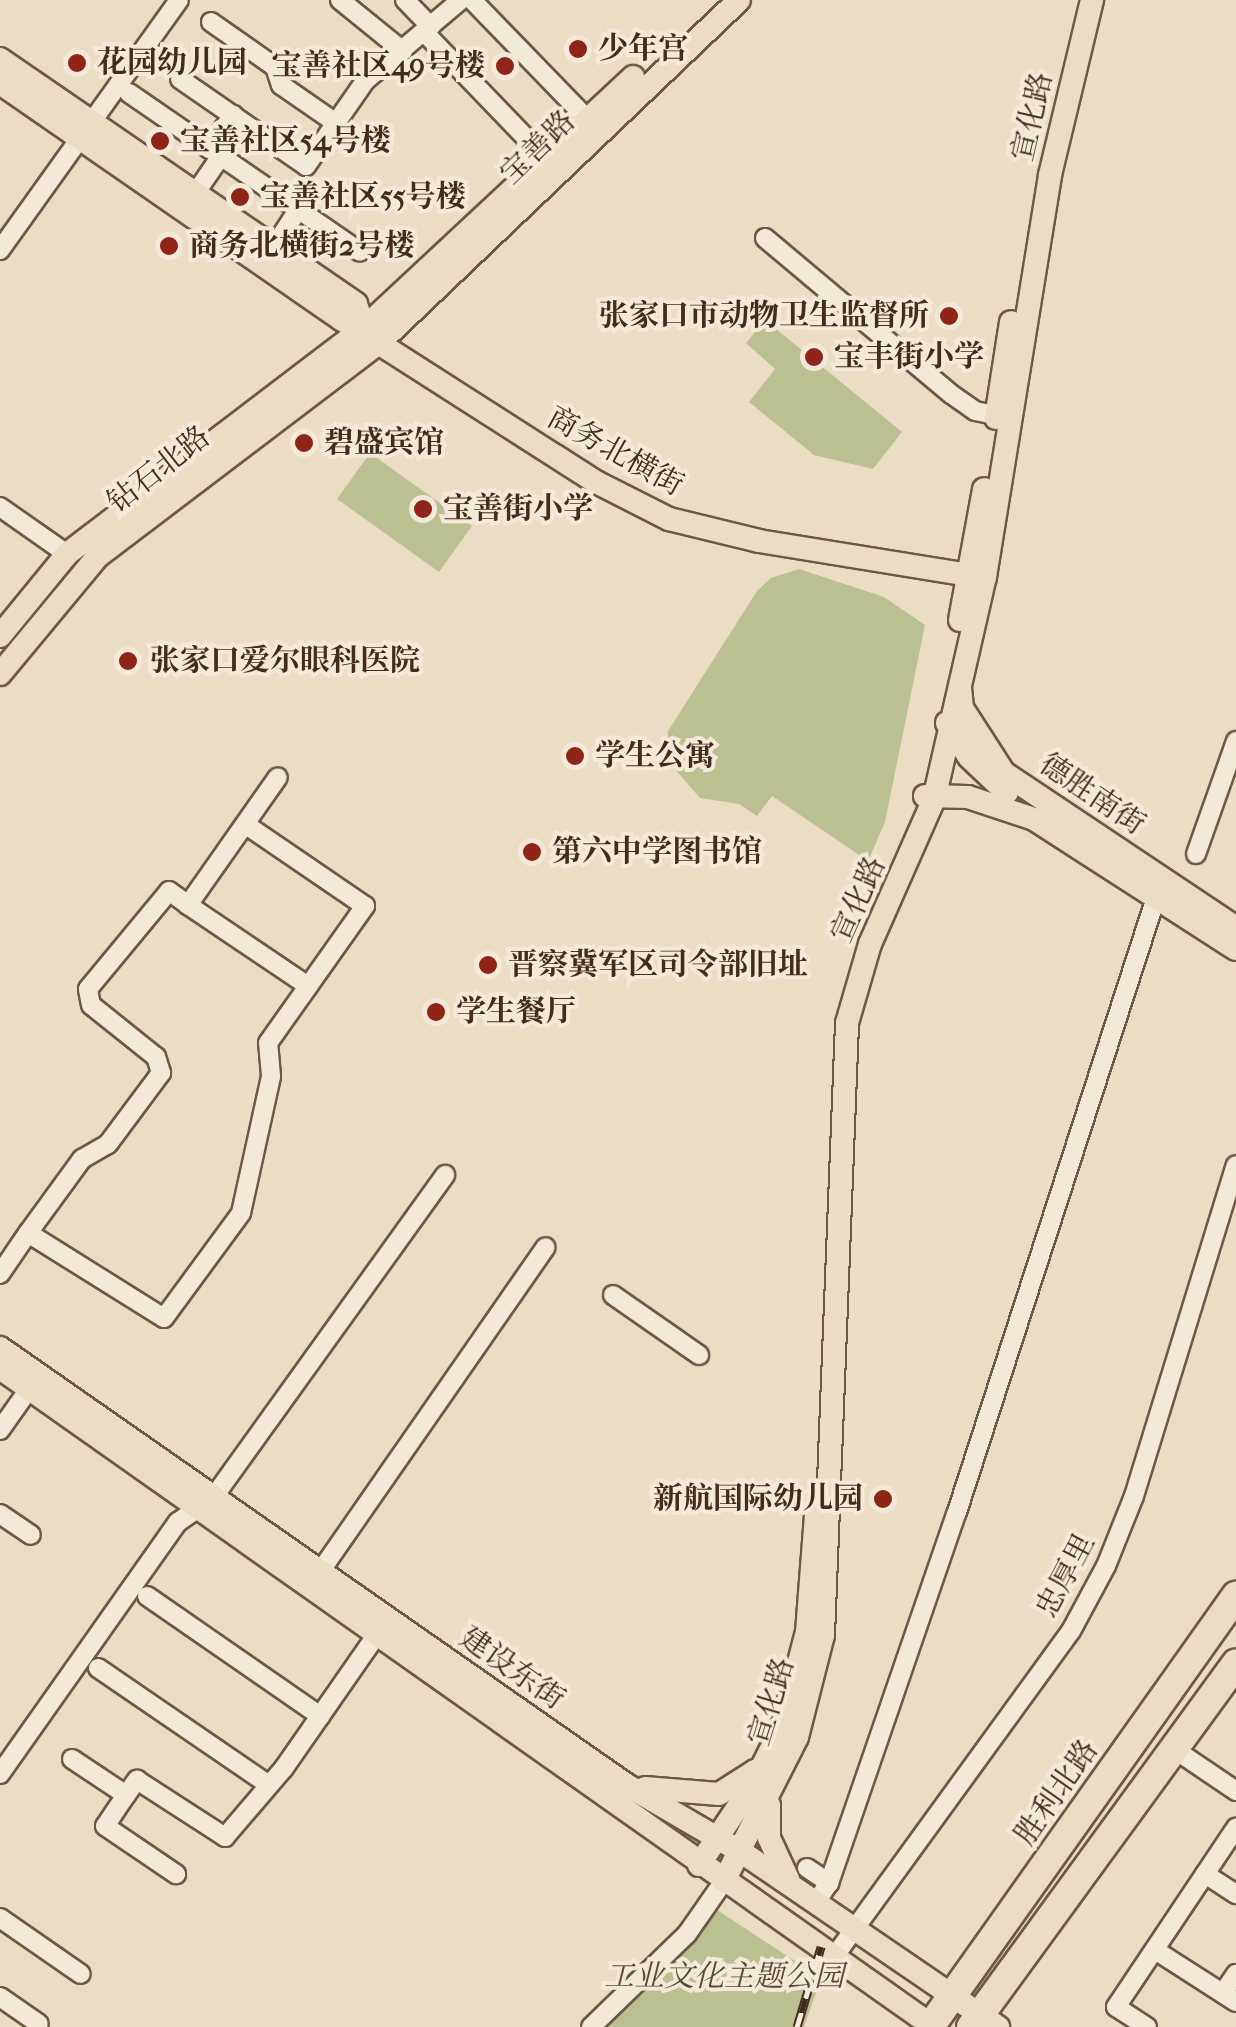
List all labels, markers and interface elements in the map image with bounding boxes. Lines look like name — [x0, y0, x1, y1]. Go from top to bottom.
place label: 少年宫 — [598, 31, 688, 67]
marker: 少年宫 — [567, 38, 589, 60]
place label: 花园幼儿园 — [97, 45, 247, 81]
place label: 宝善社区49号楼 — [272, 48, 485, 84]
marker: 花园幼儿园 — [66, 52, 88, 74]
marker: 宝善社区49号楼 — [494, 55, 516, 77]
street label: 宣化路 — [1005, 69, 1061, 165]
street label: 宝善路 — [493, 104, 583, 192]
place label: 宝善社区54号楼 — [180, 123, 391, 159]
marker: 宝善社区54号楼 — [149, 130, 171, 152]
place label: 宝善社区55号楼 — [260, 179, 466, 215]
marker: 宝善社区55号楼 — [229, 186, 251, 208]
place label: 商务北横街2号楼 — [189, 228, 414, 264]
marker: 商务北横街2号楼 — [158, 235, 180, 257]
place label: 张家口市动物卫生监督所 — [599, 298, 929, 334]
marker: 张家口市动物卫生监督所 — [938, 305, 960, 327]
place label: 宝丰街小学 — [834, 339, 984, 375]
marker: 宝丰街小学 — [803, 346, 825, 368]
street label: 商务北横街 — [541, 400, 689, 504]
street label: 钻石北路 — [101, 419, 217, 521]
place label: 碧盛宾馆 — [324, 425, 444, 461]
marker: 碧盛宾馆 — [293, 432, 315, 454]
place label: 宝善街小学 — [443, 491, 593, 527]
marker: 宝善街小学 — [412, 498, 434, 520]
place label: 张家口爱尔眼科医院 — [150, 643, 420, 679]
marker: 张家口爱尔眼科医院 — [115, 648, 141, 674]
place label: 学生公寓 — [595, 738, 715, 774]
marker: 学生公寓 — [564, 745, 586, 767]
street label: 德胜南街 — [1032, 747, 1152, 843]
place label: 第六中学图书馆 — [552, 834, 762, 870]
marker: 第六中学图书馆 — [521, 841, 543, 863]
street label: 宣化路 — [824, 852, 894, 948]
place label: 晋察冀军区司令部旧址 — [508, 947, 808, 983]
marker: 晋察冀军区司令部旧址 — [477, 954, 499, 976]
place label: 学生餐厅 — [456, 994, 576, 1030]
marker: 学生餐厅 — [425, 1001, 447, 1023]
place label: 新航国际幼儿园 — [653, 1481, 863, 1517]
marker: 新航国际幼儿园 — [872, 1488, 894, 1510]
street label: 忠厚里 — [1029, 1528, 1103, 1624]
street label: 建设东街 — [453, 1620, 571, 1718]
street label: 宣化路 — [742, 1654, 802, 1750]
street label: 胜利北路 — [1008, 1734, 1106, 1852]
park label: 工业文化主题公园 — [604, 1959, 844, 1995]

